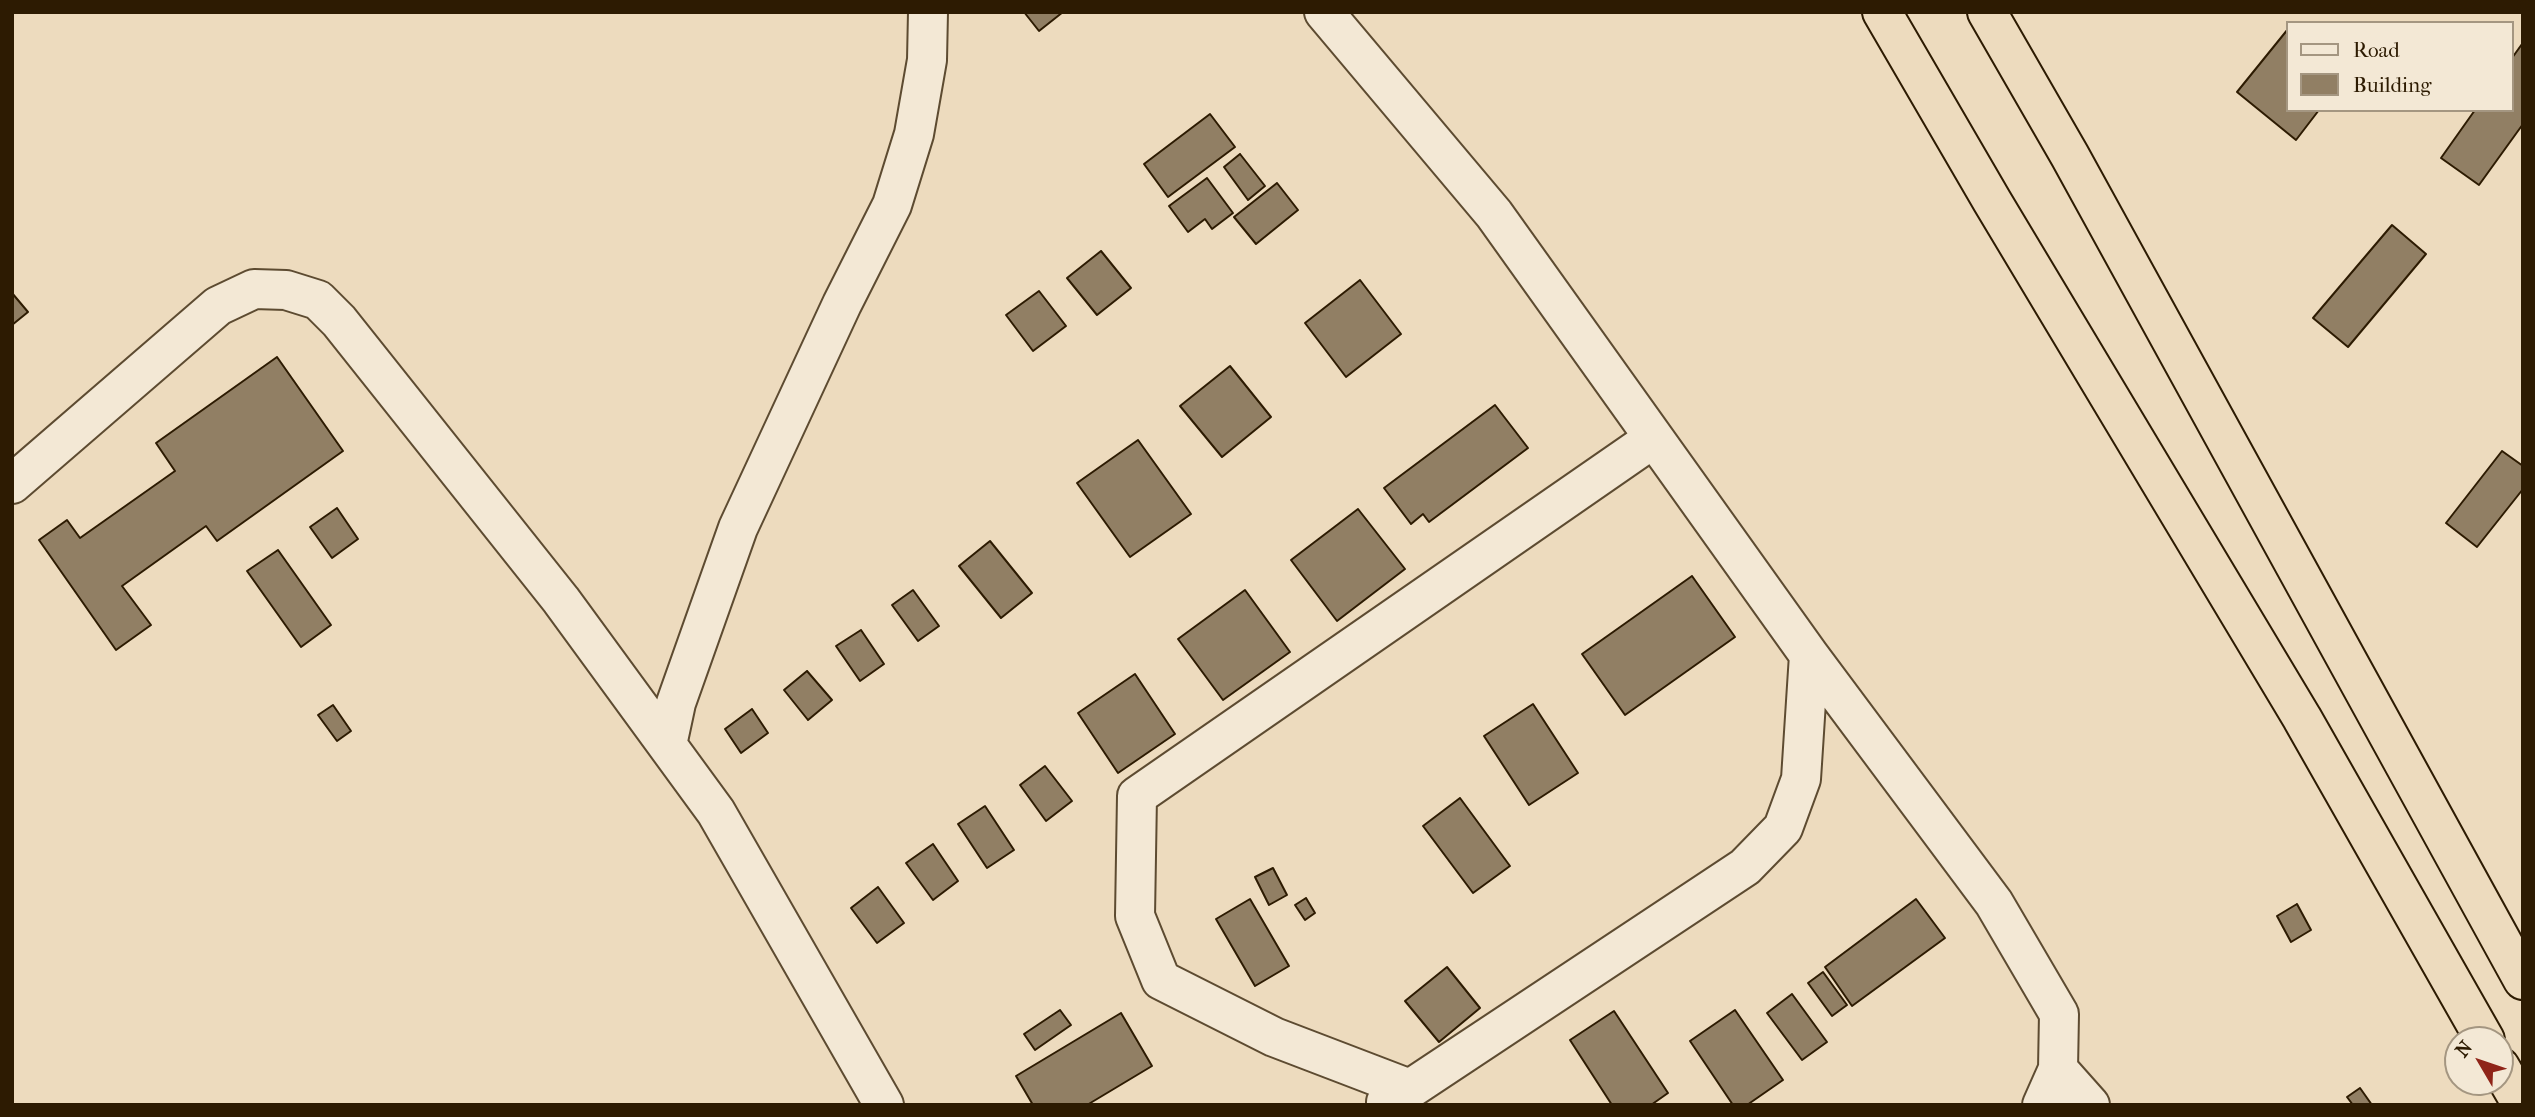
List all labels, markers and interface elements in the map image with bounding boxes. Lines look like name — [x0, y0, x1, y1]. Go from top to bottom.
legend — [2286, 21, 2514, 112]
text: Road — [2353, 38, 2400, 62]
text: Building — [2353, 73, 2431, 97]
north arrow — [2444, 1026, 2514, 1096]
text: N — [2451, 1037, 2477, 1062]

